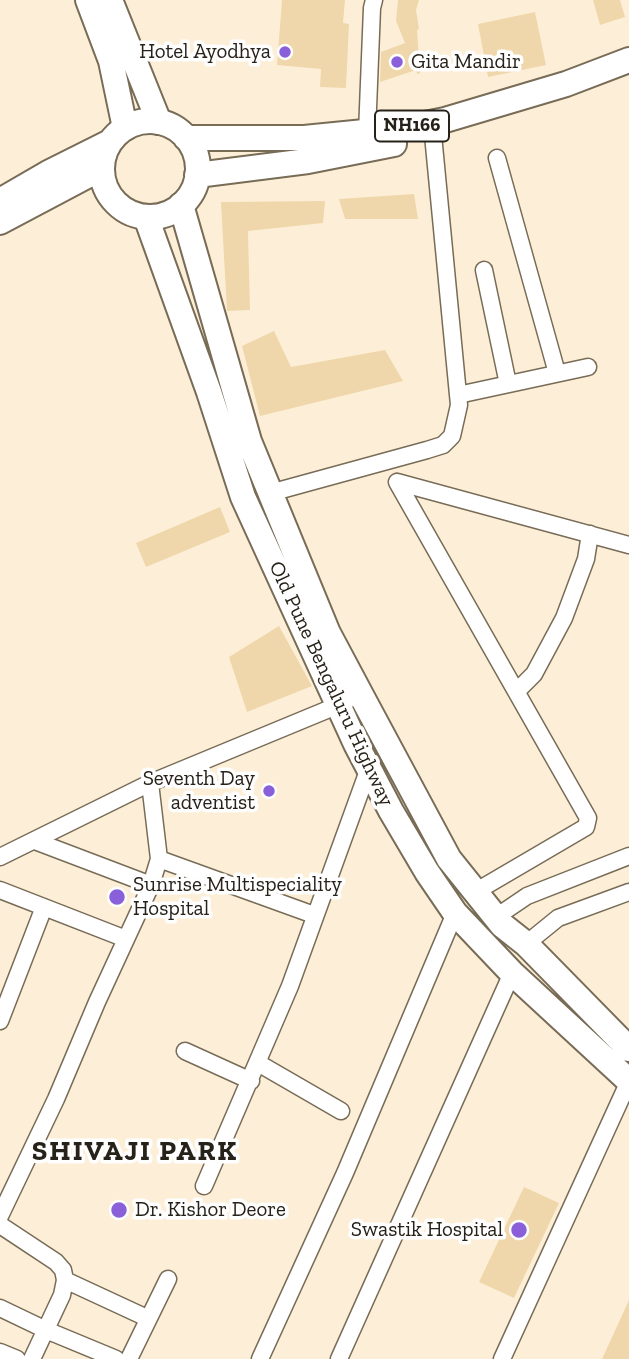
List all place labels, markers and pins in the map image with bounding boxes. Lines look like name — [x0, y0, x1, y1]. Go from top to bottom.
place label: Hotel Ayodhya — [139, 39, 271, 65]
marker: Hotel Ayodhya — [277, 44, 293, 60]
place label: Gita Mandir — [411, 49, 521, 75]
marker: Gita Mandir — [389, 54, 405, 70]
place label: Seventh Day adventist — [143, 766, 255, 816]
marker: Seventh Day adventist — [261, 783, 277, 799]
place label: Sunrise Multispeciality Hospital — [133, 872, 342, 922]
marker: Sunrise Multispeciality Hospital — [107, 887, 127, 907]
place label: Dr. Kishor Deore — [135, 1197, 286, 1223]
marker: Dr. Kishor Deore — [109, 1200, 129, 1220]
place label: Swastik Hospital — [351, 1217, 503, 1243]
marker: Swastik Hospital — [509, 1220, 529, 1240]

